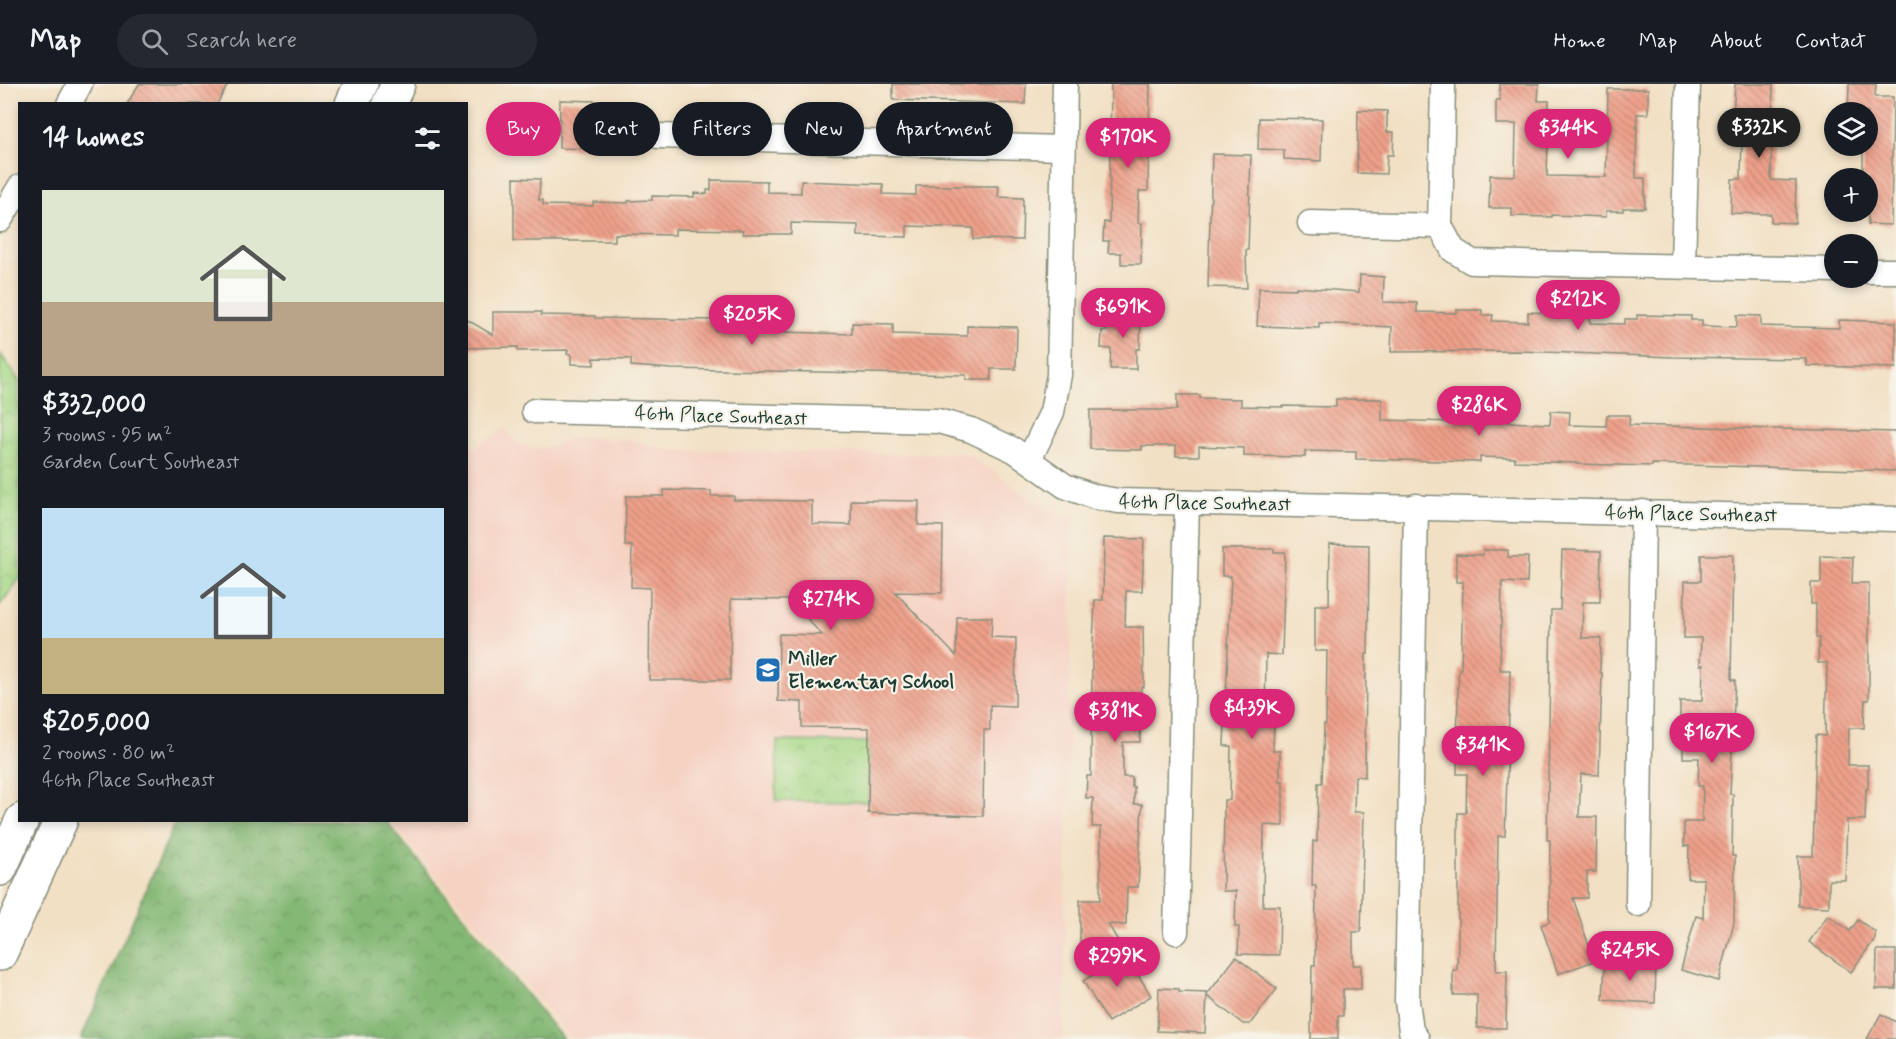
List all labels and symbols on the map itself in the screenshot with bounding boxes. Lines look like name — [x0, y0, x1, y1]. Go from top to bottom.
pin: $332K — [1717, 108, 1801, 159]
pin: $344K — [1526, 109, 1610, 160]
pin: $170K — [1086, 118, 1170, 169]
pin: $212K — [1536, 280, 1620, 331]
pin: $691K — [1081, 288, 1165, 339]
pin: $205K — [710, 295, 794, 346]
pin: $286K — [1437, 386, 1521, 437]
street label: 46th Place Southeast — [634, 400, 808, 433]
street label: 46th Place Southeast — [1119, 488, 1292, 519]
street label: 46th Place Southeast — [1605, 499, 1778, 530]
pin: $274K — [789, 580, 873, 631]
place label: Miller Elementary School — [788, 646, 954, 696]
school or university icon: Miller Elementary School — [753, 655, 783, 685]
pin: $439K — [1210, 689, 1294, 740]
pin: $381K — [1073, 692, 1157, 743]
pin: $167K — [1670, 713, 1754, 764]
pin: $341K — [1441, 726, 1525, 777]
pin: $245K — [1588, 931, 1672, 982]
pin: $299K — [1075, 937, 1159, 988]

